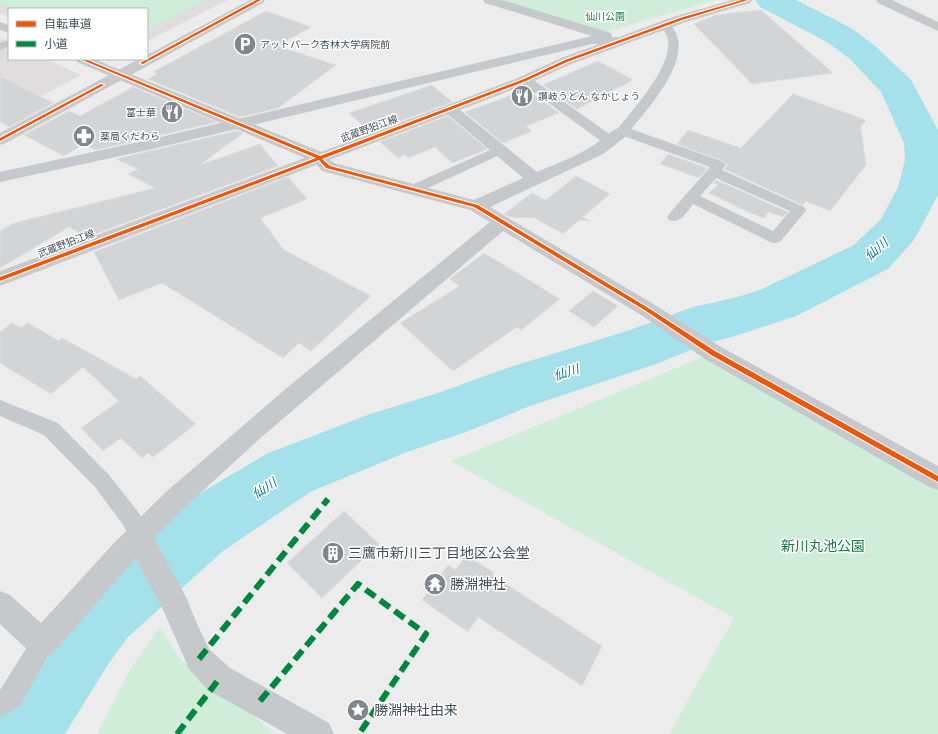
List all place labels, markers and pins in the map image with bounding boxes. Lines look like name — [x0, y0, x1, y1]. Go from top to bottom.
parking icon: アットパーク杏林大学病院前 — [232, 31, 258, 57]
place label: アットパーク杏林大学病院前 — [260, 39, 390, 50]
restaurant icon: 讃岐うどん なかじょう — [509, 83, 535, 109]
place label: 讃岐うどん なかじょう — [538, 91, 640, 102]
restaurant icon: 富士華 — [159, 99, 185, 125]
place label: 富士華 — [126, 107, 156, 118]
pharmacy icon: 薬局くだわら — [71, 123, 97, 149]
place label: 薬局くだわら — [100, 131, 160, 142]
building icon: 三鷹市新川三丁目地区公会堂 — [320, 540, 346, 566]
place label: 三鷹市新川三丁目地区公会堂 — [348, 545, 530, 561]
temple icon: 勝淵神社 — [422, 571, 448, 597]
place label: 勝淵神社 — [450, 576, 506, 592]
place icon: 勝淵神社由来 — [345, 697, 371, 723]
place label: 勝淵神社由来 — [374, 702, 458, 718]

